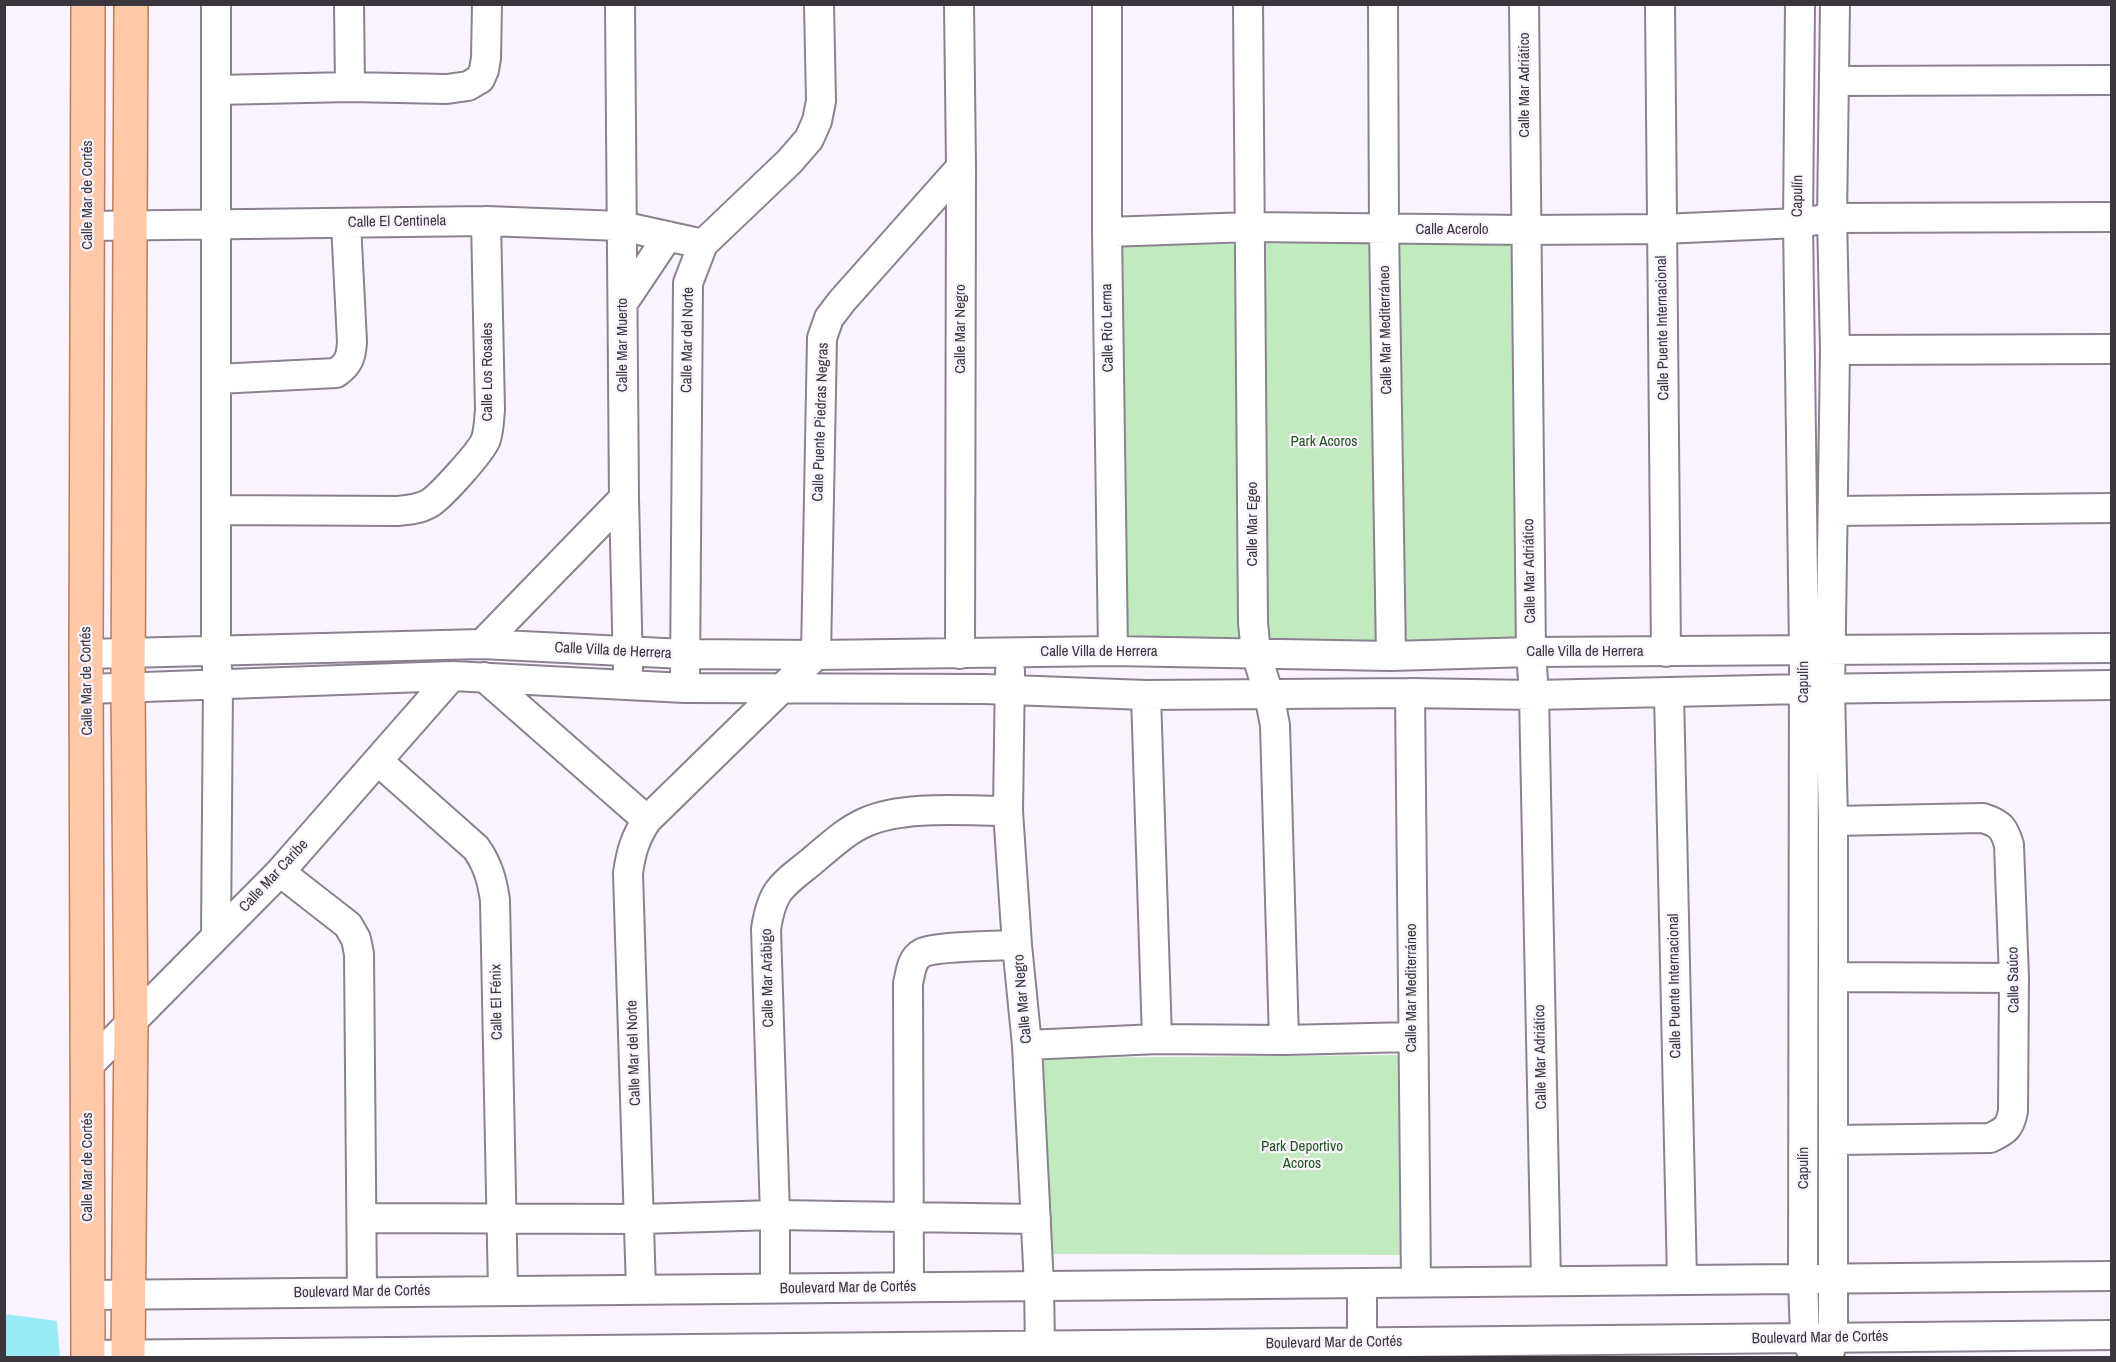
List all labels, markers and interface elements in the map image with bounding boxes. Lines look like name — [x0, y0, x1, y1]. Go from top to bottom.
street label: Calle Mar Adriático — [1516, 32, 1534, 138]
street label: Calle Mar de Cortés — [79, 140, 97, 250]
street label: Capulín — [1789, 175, 1807, 217]
street label: Calle El Centinela — [348, 212, 446, 232]
street label: Calle Acerolo — [1415, 221, 1489, 239]
street label: Calle Puente Internacional — [1653, 255, 1673, 401]
street label: Calle Mar Mediterráneo — [1376, 265, 1396, 395]
street label: Calle Río Lerma — [1098, 283, 1118, 373]
street label: Calle Mar Negro — [952, 284, 970, 374]
street label: Calle Mar del Norte — [678, 287, 698, 393]
street label: Calle Mar Muerto — [614, 298, 632, 392]
street label: Calle Los Rosales — [479, 322, 497, 422]
street label: Calle Puente Piedras Negras — [809, 342, 833, 502]
park label: Park Acoros — [1291, 433, 1357, 451]
street label: Calle Mar Egeo — [1244, 482, 1262, 566]
street label: Calle Mar Adriático — [1520, 518, 1540, 624]
street label: Calle Mar de Cortés — [77, 626, 97, 736]
street label: Calle Villa de Herrera — [554, 639, 672, 663]
street label: Calle Villa de Herrera — [1040, 643, 1158, 661]
street label: Calle Villa de Herrera — [1526, 643, 1644, 661]
street label: Capulín — [1795, 661, 1813, 703]
street label: Calle Mar Caribe — [236, 836, 312, 916]
street label: Calle Puente Internacional — [1665, 913, 1685, 1059]
street label: Calle Mar Mediterráneo — [1403, 923, 1421, 1053]
street label: Calle Mar Arábigo — [758, 928, 778, 1028]
street label: Calle Saúco — [2004, 947, 2024, 1013]
street label: Calle Mar Negro — [1010, 954, 1036, 1044]
street label: Calle El Fénix — [487, 964, 507, 1040]
street label: Calle Mar del Norte — [623, 1000, 645, 1106]
street label: Calle Mar Adriático — [1531, 1004, 1551, 1110]
street label: Calle Mar de Cortés — [79, 1112, 97, 1222]
park label: Park Deportivo Acoros — [1261, 1138, 1343, 1173]
street label: Capulín — [1795, 1147, 1813, 1189]
street label: Boulevard Mar de Cortés — [779, 1278, 917, 1298]
street label: Boulevard Mar de Cortés — [293, 1282, 431, 1302]
street label: Boulevard Mar de Cortés — [1751, 1328, 1889, 1348]
street label: Boulevard Mar de Cortés — [1265, 1333, 1403, 1353]

